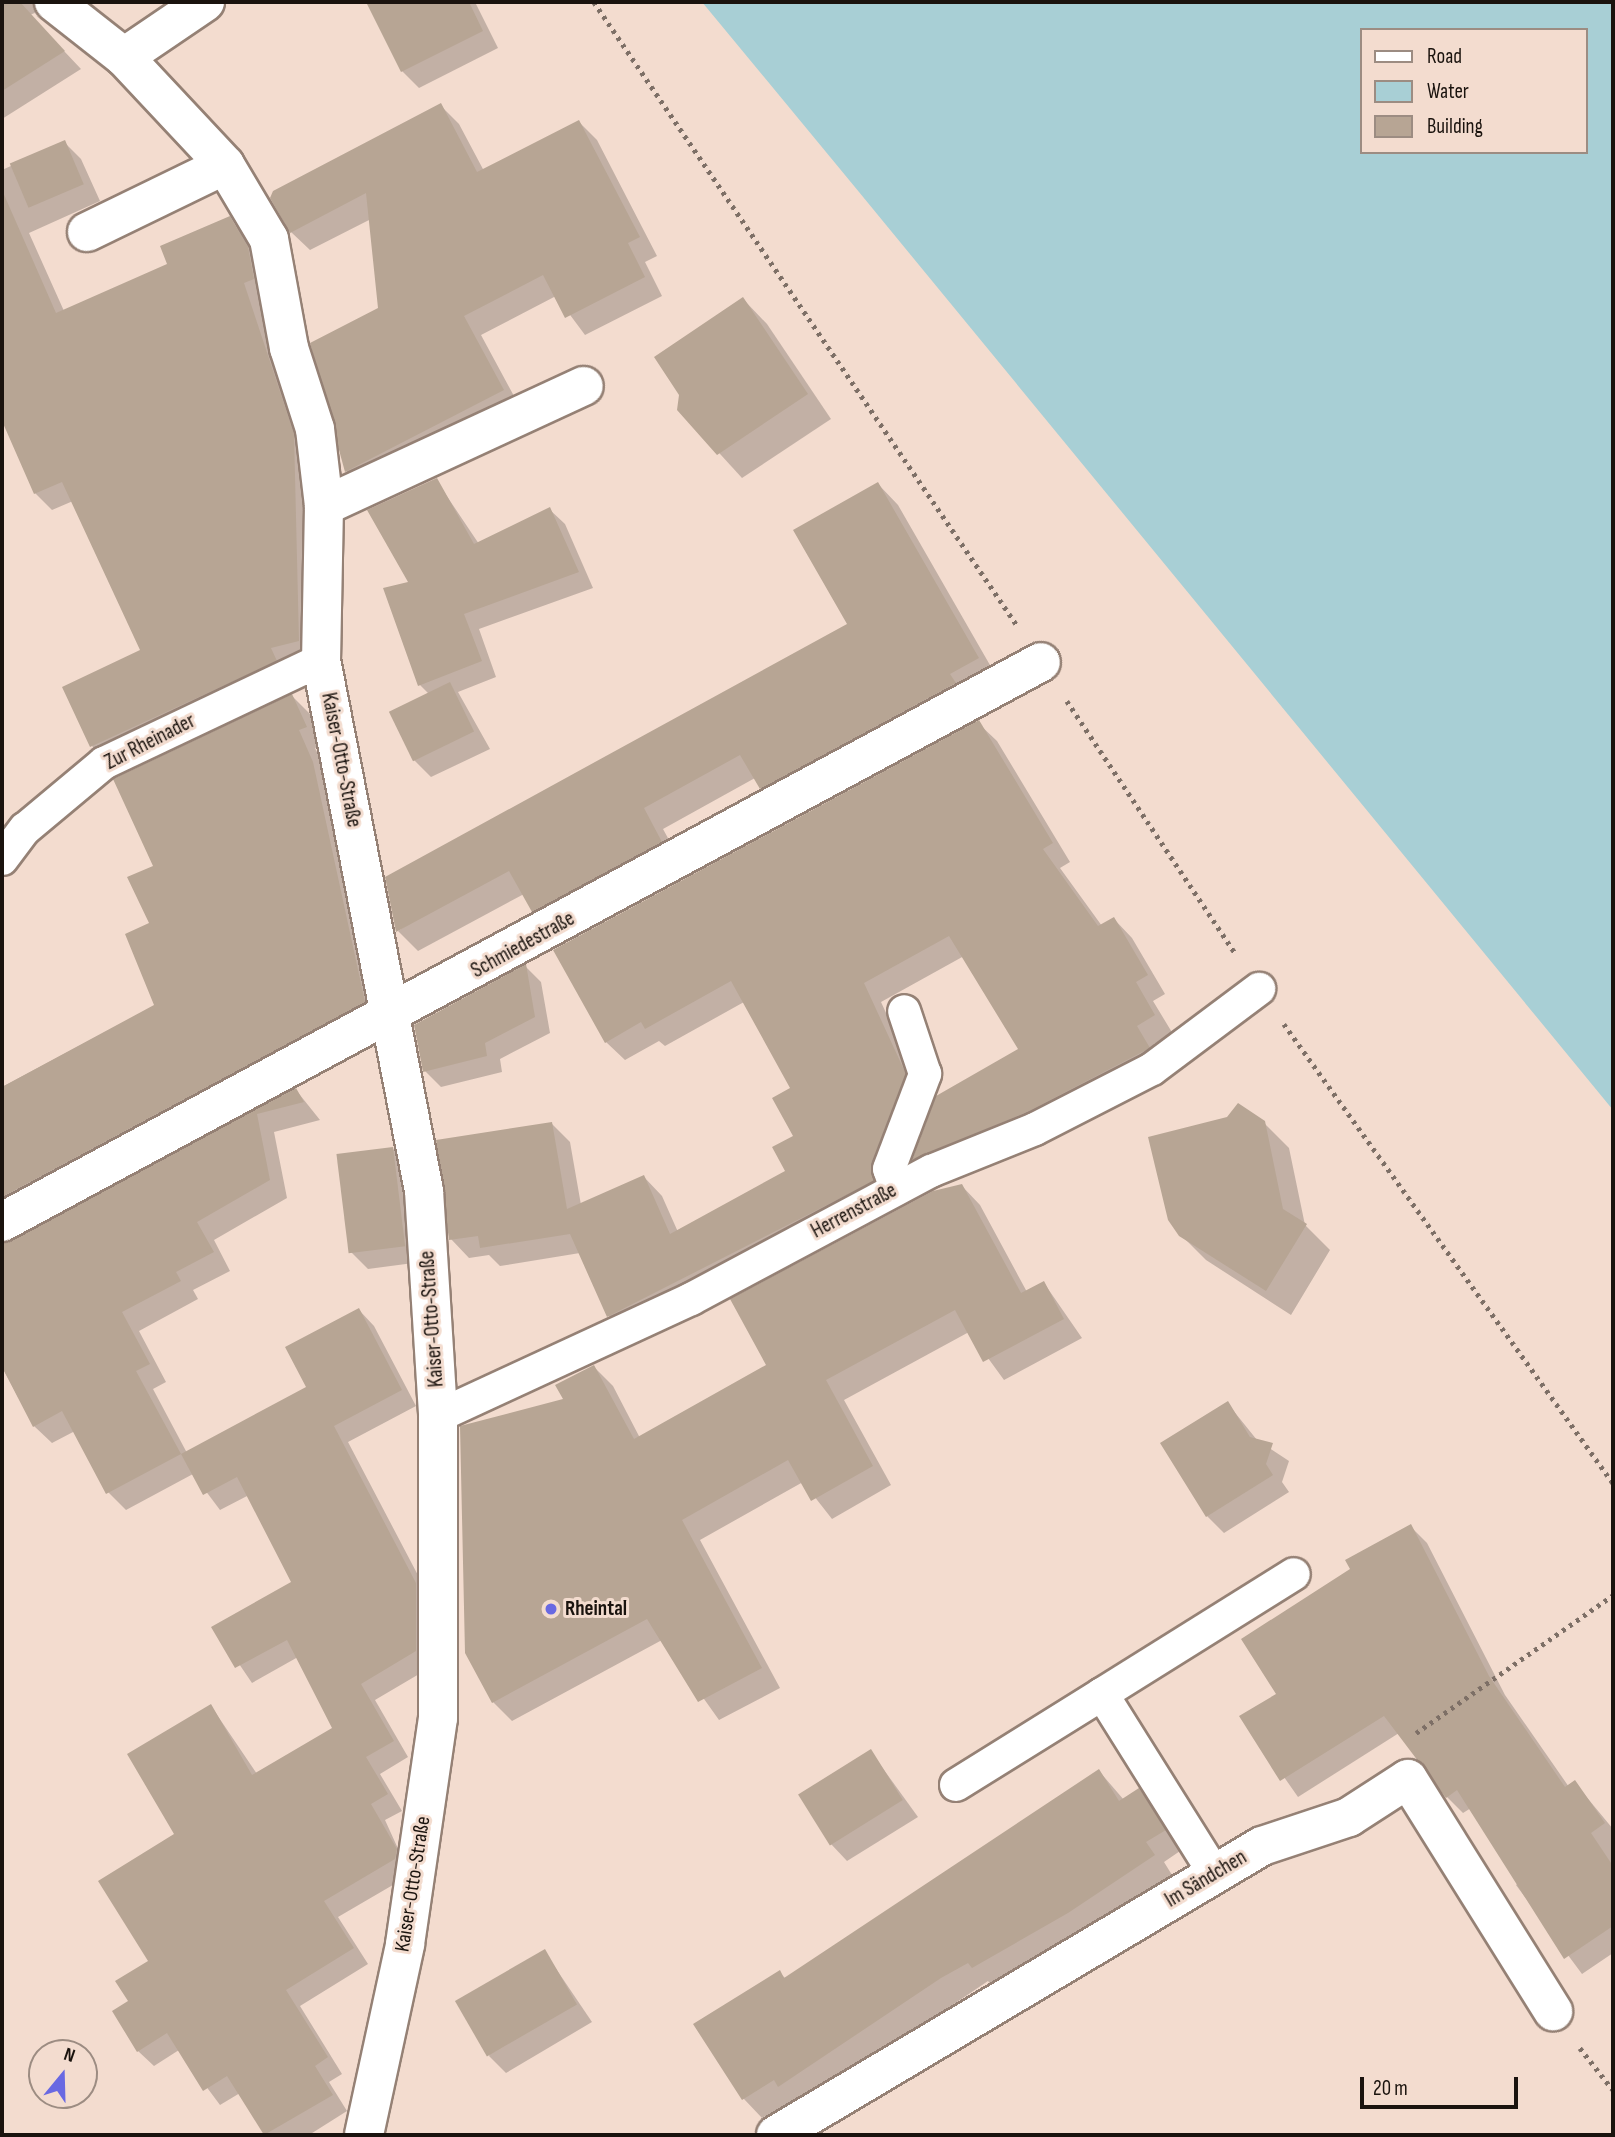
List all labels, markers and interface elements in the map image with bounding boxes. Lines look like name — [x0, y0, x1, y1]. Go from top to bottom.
legend — [1360, 28, 1587, 154]
text: Road — [1427, 44, 1462, 69]
text: Water — [1427, 79, 1469, 104]
text: Building — [1427, 114, 1483, 139]
street label: Kaiser-Otto-Straße — [316, 691, 366, 829]
street label: Zur Rheinader — [101, 709, 199, 775]
street label: Schmiedestraße — [467, 906, 579, 984]
street label: Herrenstraße — [807, 1178, 901, 1244]
street label: Kaiser-Otto-Straße — [415, 1250, 449, 1388]
place label: Rheintal — [565, 1596, 627, 1622]
marker: Rheintal — [543, 1601, 559, 1617]
street label: Kaiser-Otto-Straße — [390, 1815, 436, 1953]
street label: Im Sändchen — [1161, 1845, 1251, 1913]
north arrow — [28, 2039, 98, 2109]
text: N — [61, 2043, 78, 2068]
scale bar — [1363, 2064, 1520, 2108]
text: 20 m — [1373, 2076, 1408, 2101]

